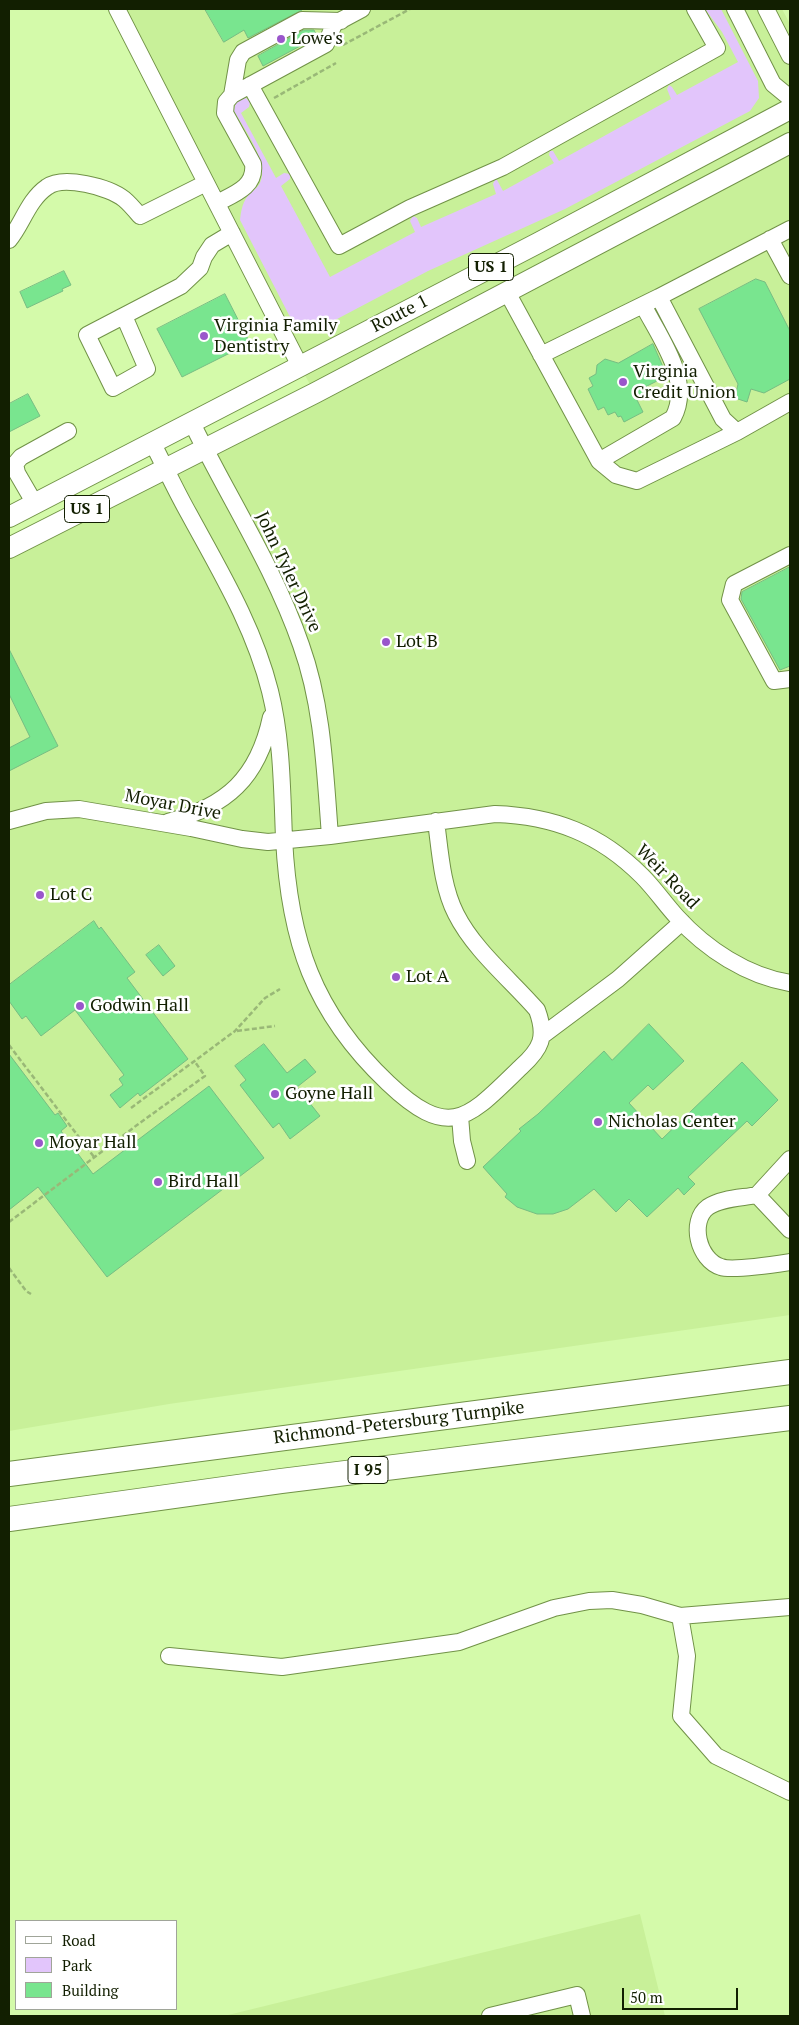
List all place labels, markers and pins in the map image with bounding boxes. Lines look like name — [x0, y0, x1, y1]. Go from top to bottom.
place label: Lowe's — [291, 28, 343, 50]
marker: Lowe's — [275, 33, 287, 45]
place label: Virginia Family Dentistry — [214, 315, 337, 358]
marker: Virginia Family Dentistry — [198, 330, 210, 342]
place label: Virginia Credit Union — [633, 361, 736, 404]
marker: Virginia Credit Union — [617, 376, 629, 388]
place label: Lot B — [396, 631, 438, 653]
marker: Lot B — [380, 636, 392, 648]
place label: Lot C — [50, 884, 92, 906]
marker: Lot C — [34, 889, 46, 901]
place label: Lot A — [406, 966, 449, 988]
marker: Lot A — [390, 971, 402, 983]
place label: Godwin Hall — [90, 995, 189, 1017]
marker: Godwin Hall — [74, 1000, 86, 1012]
place label: Goyne Hall — [285, 1083, 373, 1105]
marker: Goyne Hall — [269, 1088, 281, 1100]
place label: Nicholas Center — [608, 1111, 736, 1133]
marker: Nicholas Center — [592, 1116, 604, 1128]
place label: Moyar Hall — [49, 1132, 137, 1154]
marker: Moyar Hall — [33, 1137, 45, 1149]
place label: Bird Hall — [168, 1171, 239, 1193]
marker: Bird Hall — [152, 1176, 164, 1188]

